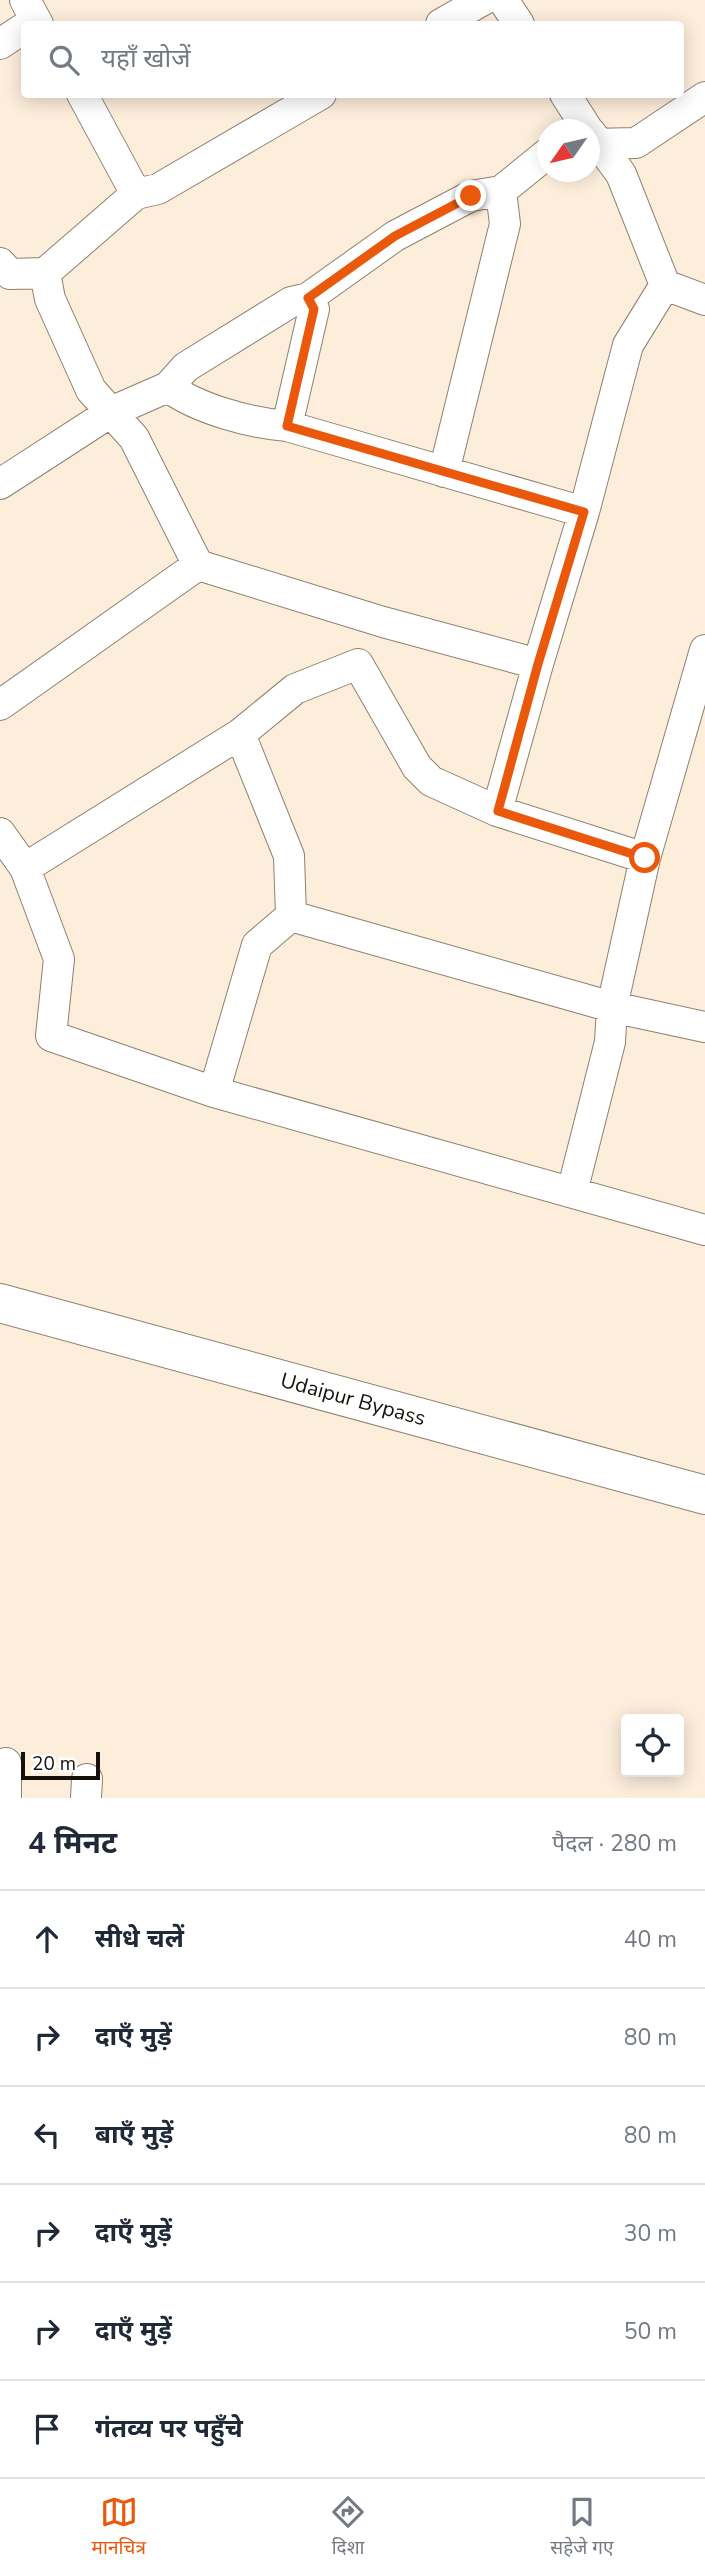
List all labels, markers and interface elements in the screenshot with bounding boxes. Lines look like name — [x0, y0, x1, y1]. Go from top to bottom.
search box — [21, 21, 684, 98]
icon: search — [45, 41, 83, 79]
text: यहाँ खोजें — [101, 41, 191, 76]
north arrow — [537, 119, 600, 182]
route end — [455, 180, 486, 211]
route start — [629, 842, 660, 873]
street label: Udaipur Bypass — [278, 1366, 429, 1432]
map controls — [621, 1714, 684, 1777]
button: locate — [621, 1714, 684, 1777]
scale bar — [21, 1749, 100, 1781]
text: 20 m — [32, 1751, 76, 1777]
text: 4 मिनट — [28, 1823, 117, 1864]
text: पैदल · 280 m — [552, 1828, 677, 1859]
icon: ahead — [28, 1920, 66, 1958]
text: सीधे चलें — [95, 1921, 184, 1956]
text: 40 m — [624, 1924, 677, 1955]
icon: right — [28, 2018, 66, 2056]
text: दाएँ मुड़ें — [95, 2019, 172, 2054]
text: 80 m — [624, 2022, 677, 2053]
icon: left — [28, 2116, 66, 2154]
text: बाएँ मुड़ें — [95, 2117, 173, 2152]
text: 80 m — [624, 2120, 677, 2151]
icon: right — [28, 2214, 66, 2252]
text: दाएँ मुड़ें — [95, 2215, 172, 2250]
text: 30 m — [624, 2218, 677, 2249]
icon: right — [28, 2312, 66, 2350]
text: दाएँ मुड़ें — [95, 2313, 172, 2348]
text: 50 m — [624, 2316, 677, 2347]
icon: arrive — [28, 2410, 66, 2448]
text: गंतव्य पर पहुँचे — [95, 2411, 243, 2446]
tab: मानचित्र — [92, 2493, 146, 2562]
tab: दिशा — [329, 2493, 367, 2562]
tab: सहेजे गए — [550, 2493, 613, 2562]

